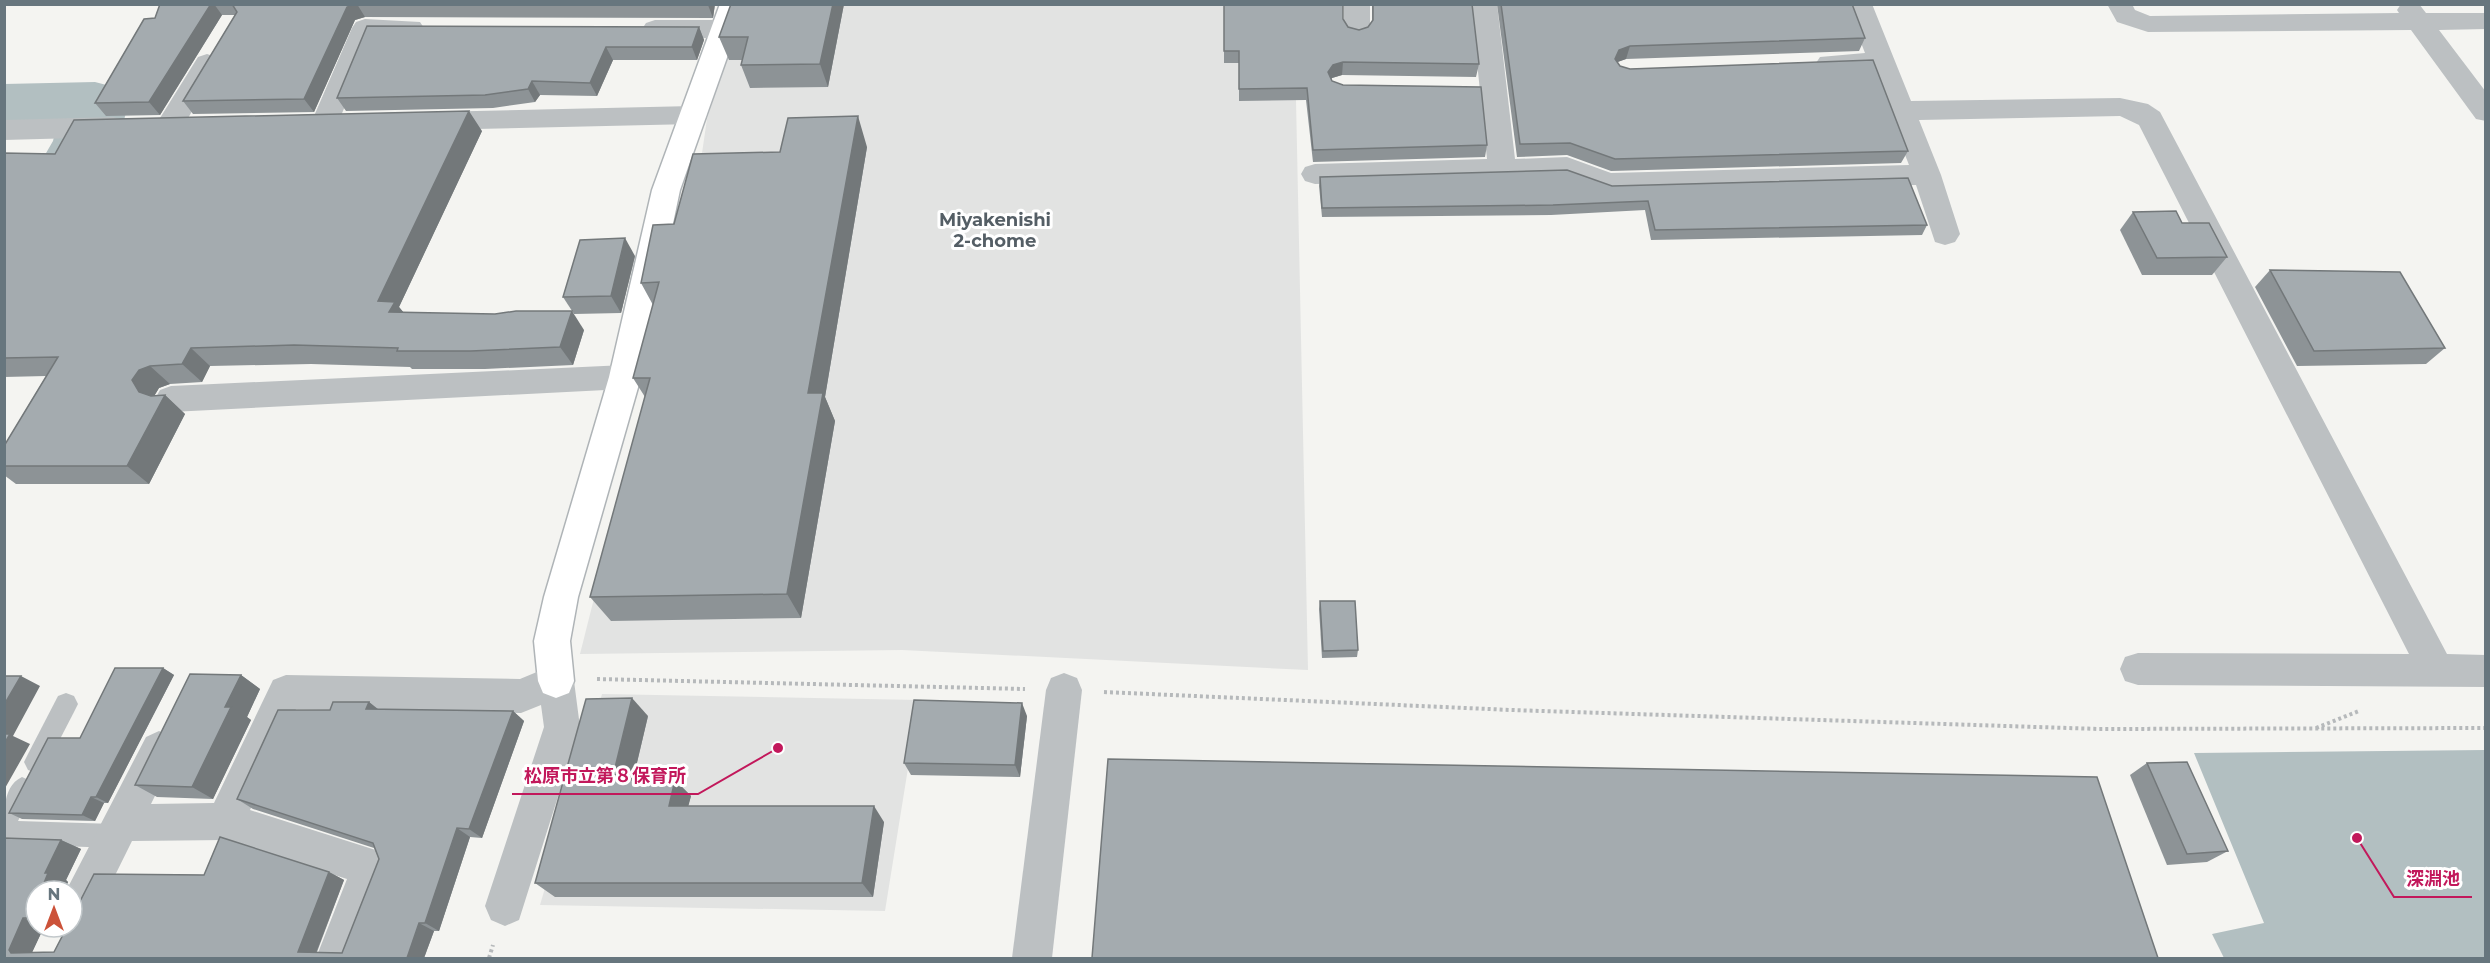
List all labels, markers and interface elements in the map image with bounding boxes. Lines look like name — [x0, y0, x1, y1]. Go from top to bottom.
district label: Miyakenishi 2-chome — [939, 209, 1051, 252]
callout: 松原市立第８保育所 — [512, 758, 698, 794]
text: 松原市立第８保育所 — [524, 765, 686, 787]
callout: 深淵池 — [2394, 861, 2472, 897]
text: 深淵池 — [2406, 868, 2460, 890]
north arrow — [24, 879, 84, 939]
text: N — [48, 885, 60, 904]

